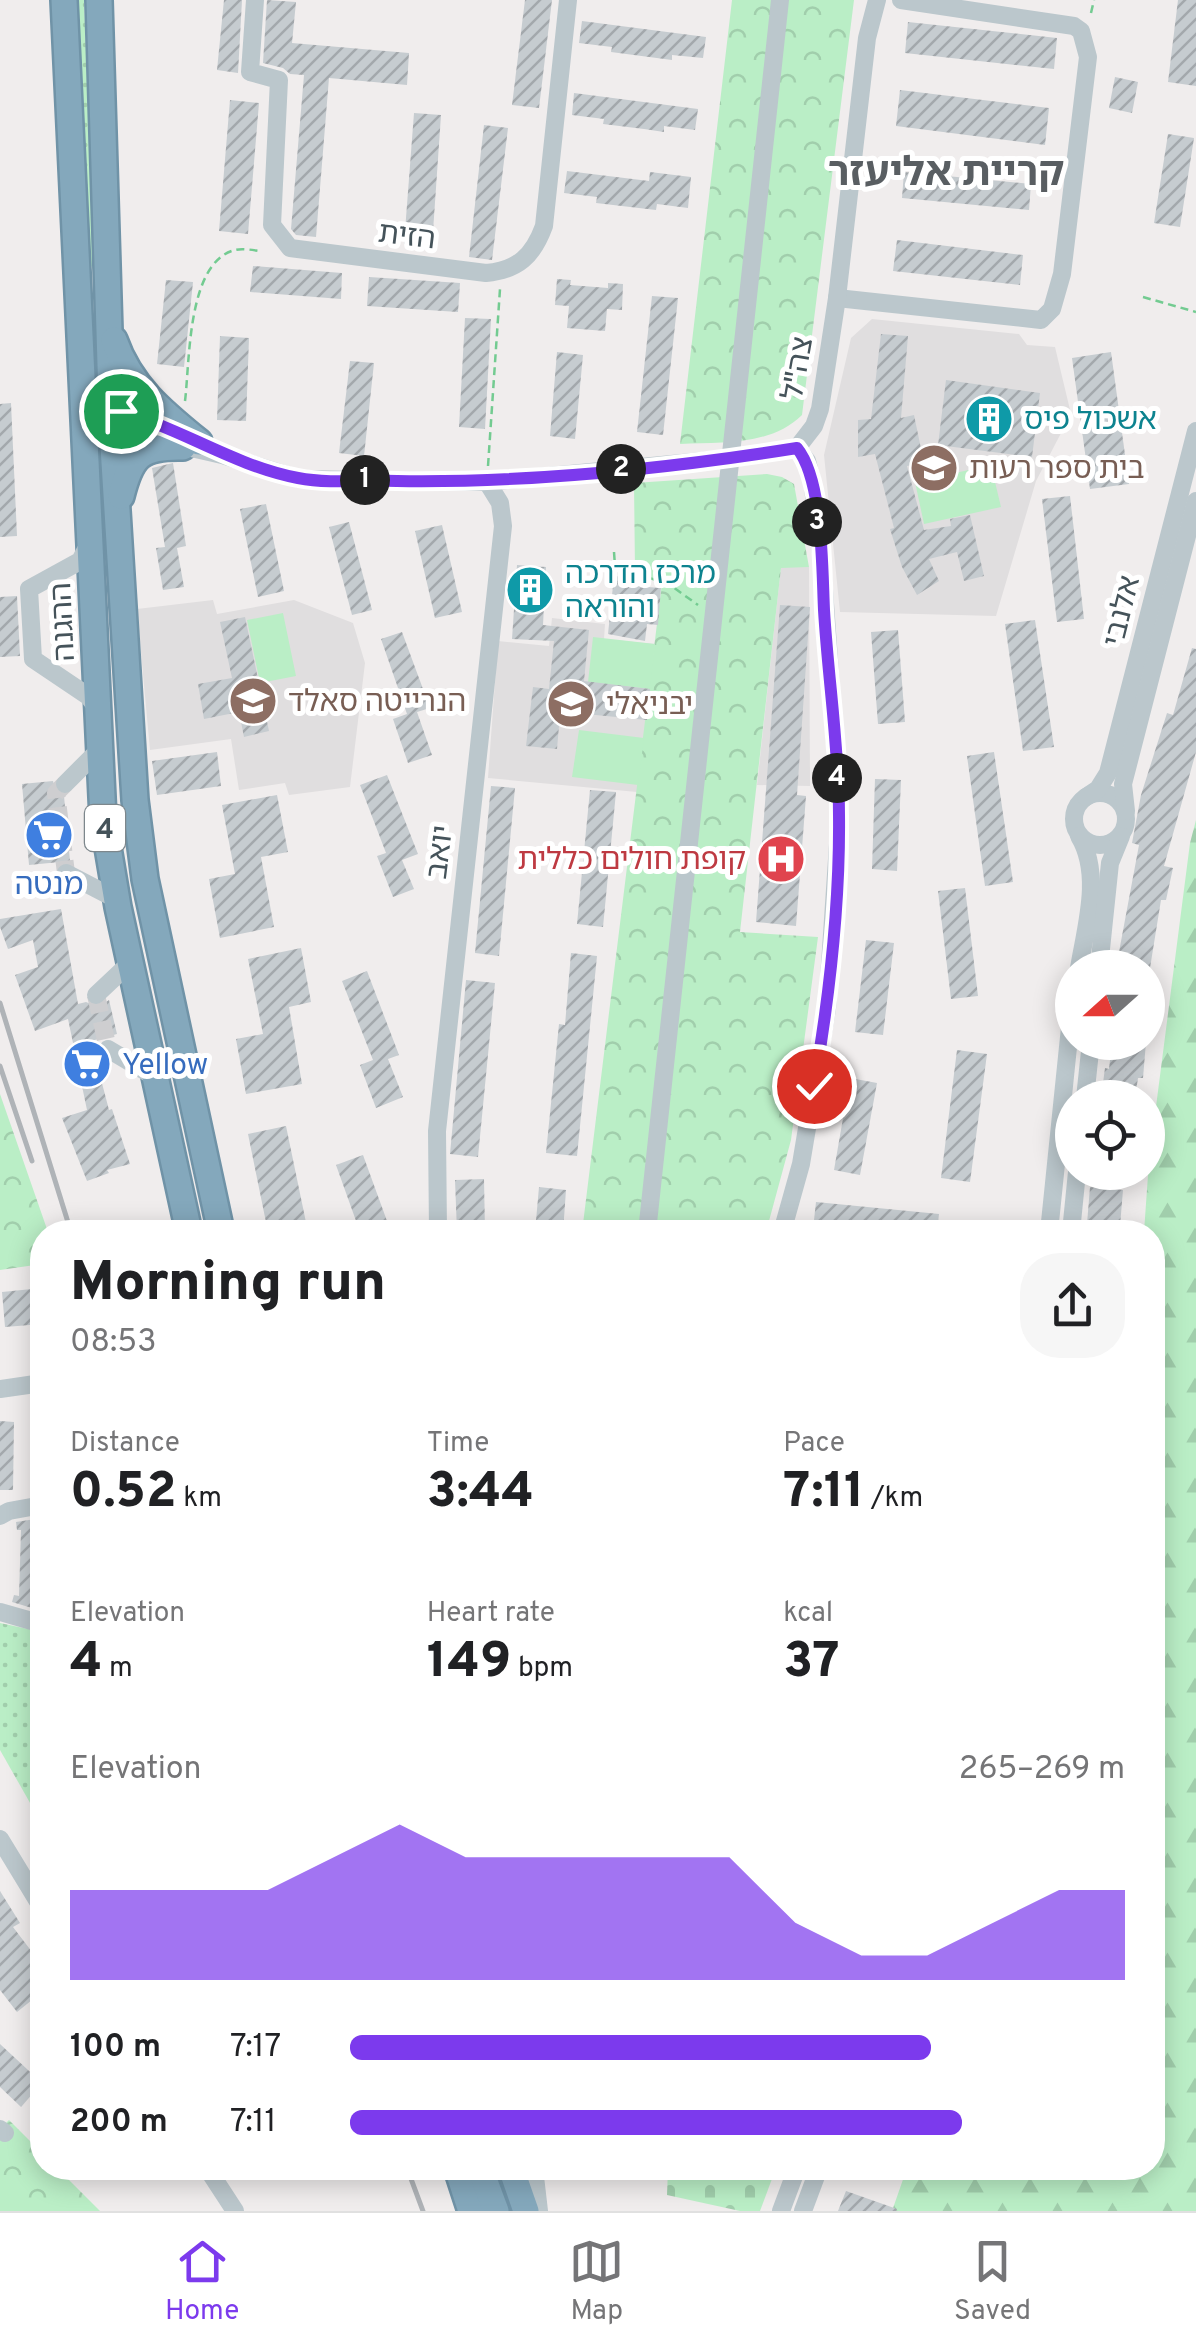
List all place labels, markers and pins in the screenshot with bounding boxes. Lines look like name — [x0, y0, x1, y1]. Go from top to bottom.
pin — [79, 369, 164, 454]
building icon: אשכול פיס — [963, 393, 1015, 445]
place label: אשכול פיס — [1024, 403, 1157, 440]
school or university icon: בית ספר רעות — [908, 442, 960, 494]
pin: 2 — [596, 444, 646, 494]
place label: בית ספר רעות — [969, 452, 1145, 489]
pin: 1 — [340, 455, 390, 505]
pin: 3 — [792, 497, 842, 547]
place label: מרכז הדרכה והוראה — [565, 557, 716, 628]
building icon: מרכז הדרכה והוראה — [504, 564, 556, 616]
school or university icon: הנרייטה סאלד — [227, 675, 279, 727]
school or university icon: יבניאלי — [545, 678, 597, 730]
place label: הנרייטה סאלד — [288, 685, 466, 722]
place label: יבניאלי — [606, 688, 693, 725]
pin: 4 — [812, 753, 862, 803]
supermarket icon: מנטה — [23, 809, 75, 861]
hospital icon: קופת חולים כללית — [755, 833, 807, 885]
place label: קופת חולים כללית — [517, 843, 746, 880]
place label: מנטה — [15, 868, 83, 905]
supermarket icon: Yellow — [61, 1038, 113, 1090]
pin — [772, 1044, 857, 1129]
place label: Yellow — [122, 1048, 208, 1085]

